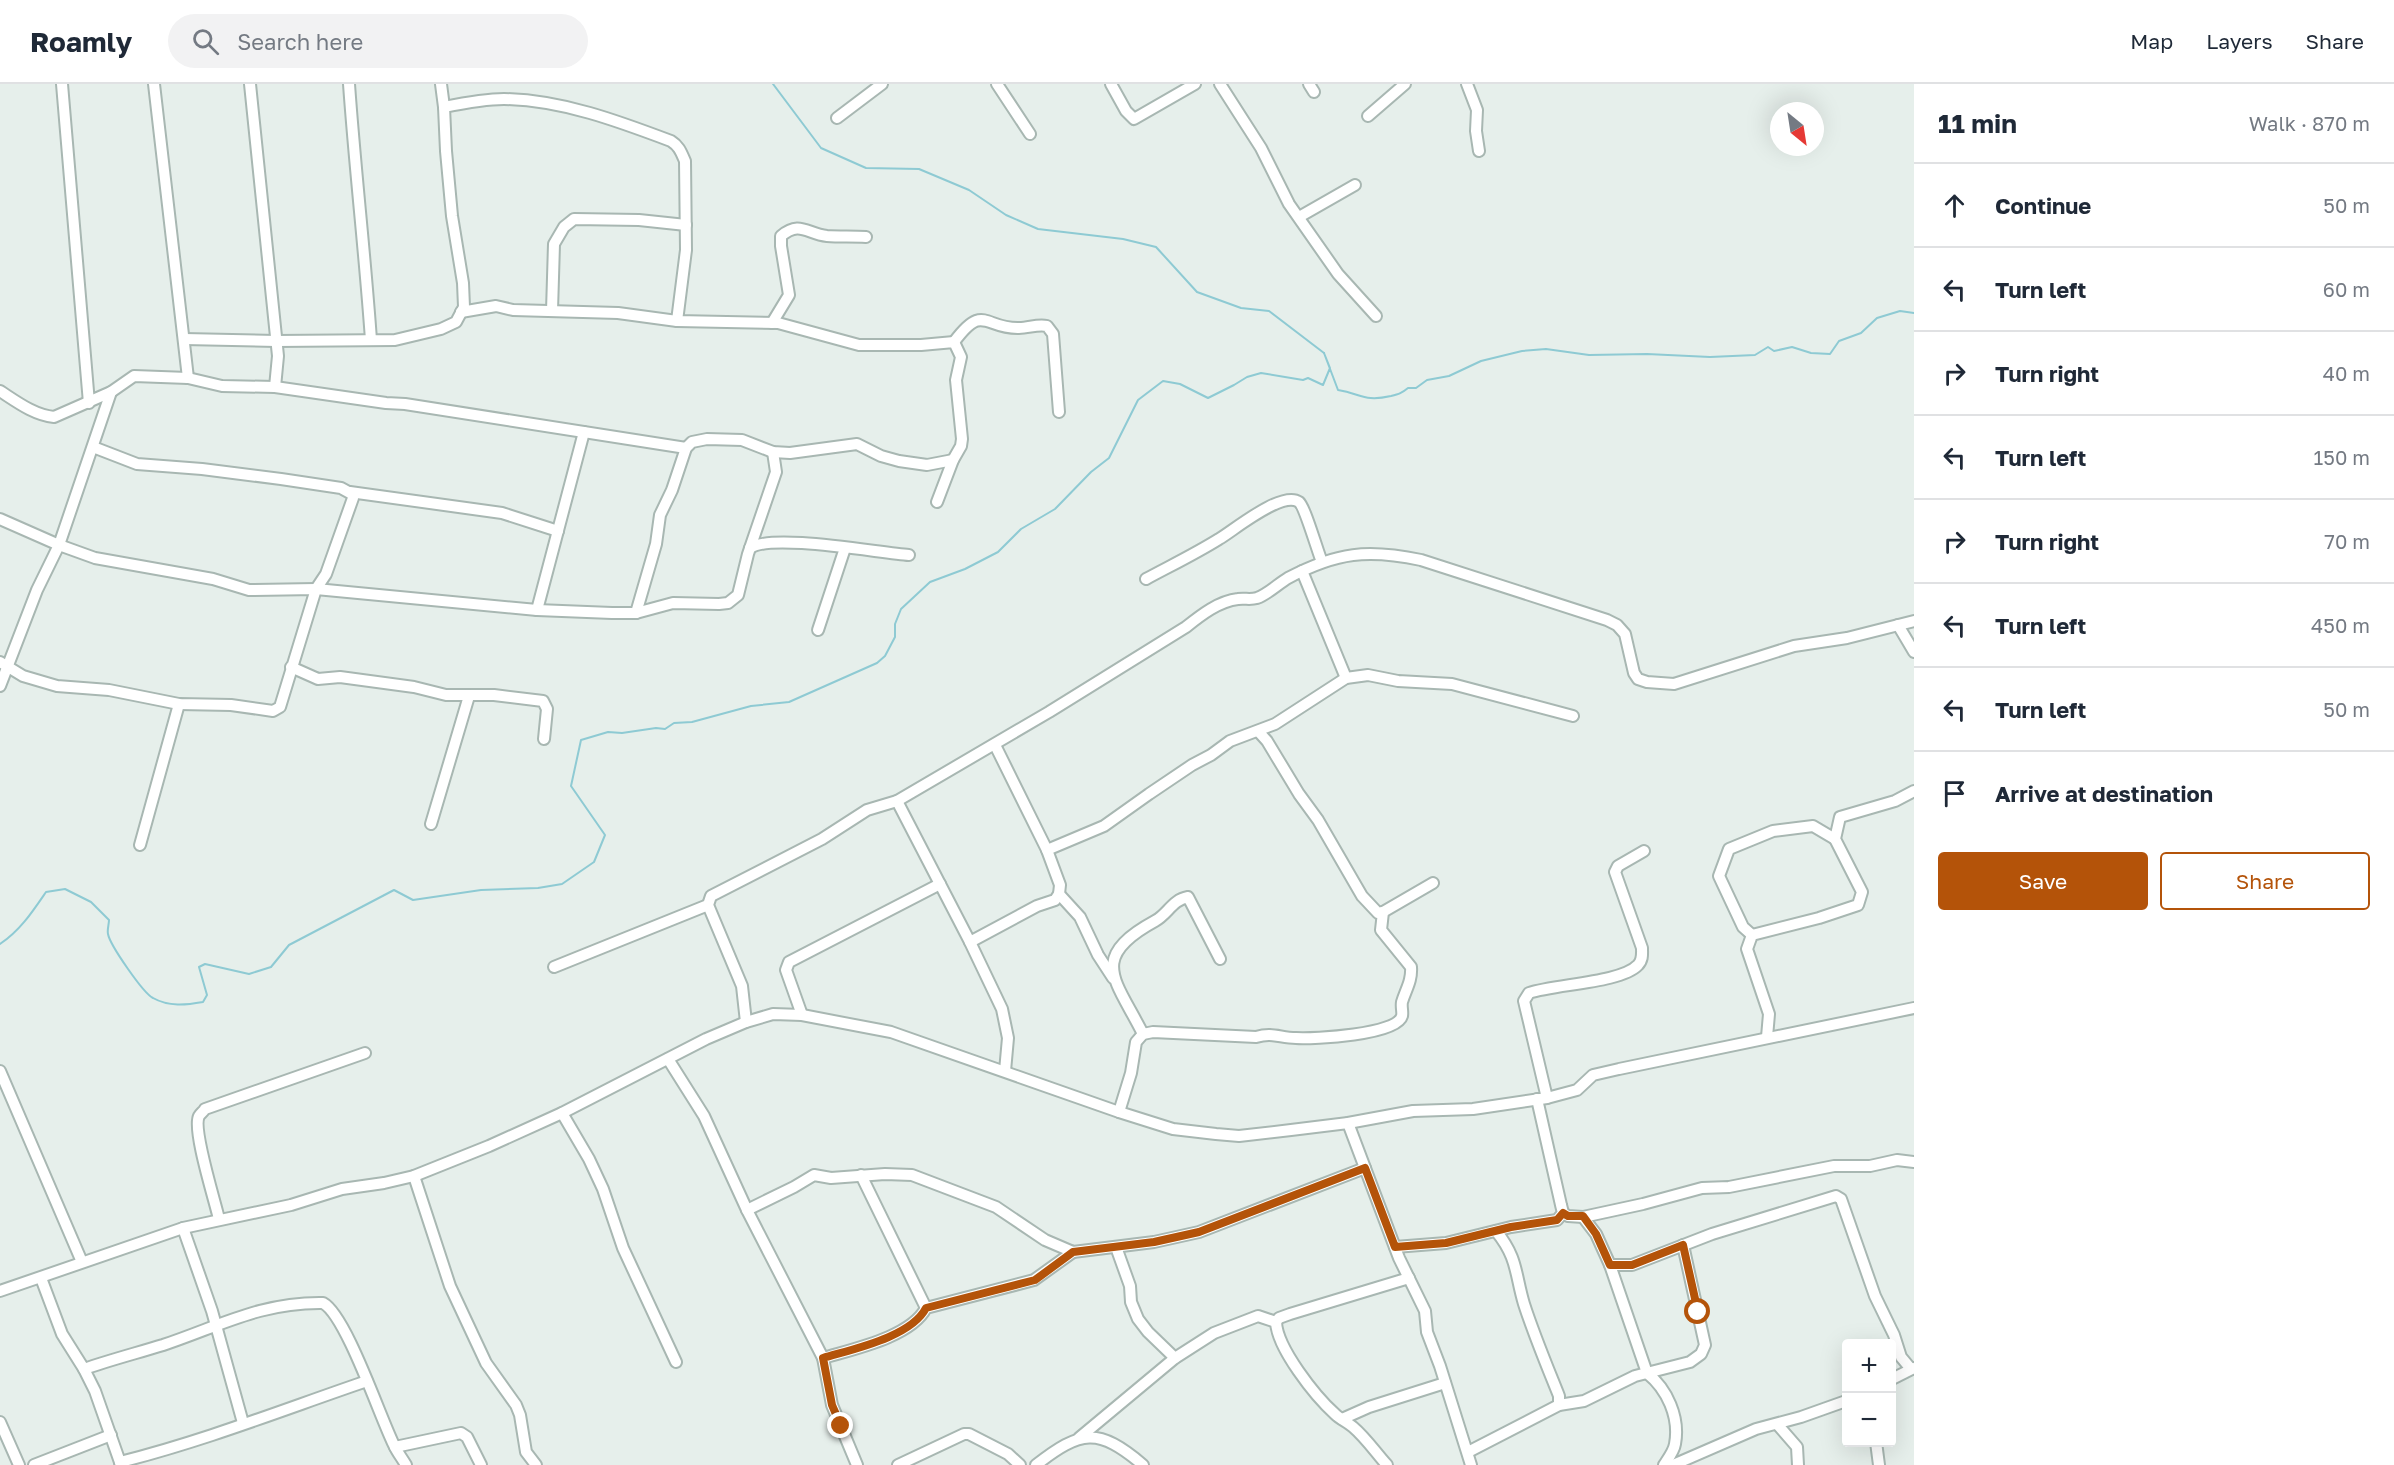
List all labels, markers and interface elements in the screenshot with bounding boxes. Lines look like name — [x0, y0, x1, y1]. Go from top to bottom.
search box — [168, 14, 588, 68]
text: Roamly — [30, 25, 132, 58]
icon: search — [189, 25, 222, 58]
text: Search here — [237, 28, 363, 55]
text: Map — [2130, 28, 2173, 54]
text: Layers — [2206, 28, 2273, 54]
text: Share — [2306, 28, 2364, 54]
north arrow — [1770, 102, 1824, 156]
text: 11 min — [1938, 108, 2017, 139]
text: Walk · 870 m — [2249, 111, 2370, 135]
icon: ahead — [1938, 189, 1971, 222]
text: Continue — [1995, 192, 2091, 219]
text: 50 m — [2323, 193, 2370, 217]
icon: left — [1938, 273, 1971, 306]
text: Turn left — [1995, 276, 2086, 303]
text: 60 m — [2323, 277, 2370, 301]
icon: right — [1938, 357, 1971, 390]
text: Turn right — [1995, 360, 2099, 387]
text: 40 m — [2323, 361, 2370, 385]
icon: left — [1938, 441, 1971, 474]
text: Turn left — [1995, 444, 2086, 471]
text: 150 m — [2314, 445, 2370, 469]
icon: right — [1938, 525, 1971, 558]
text: Turn right — [1995, 528, 2099, 555]
text: 70 m — [2324, 529, 2370, 553]
icon: left — [1938, 609, 1971, 642]
text: Turn left — [1995, 612, 2086, 639]
text: 450 m — [2311, 613, 2370, 637]
icon: left — [1938, 693, 1971, 726]
text: Turn left — [1995, 696, 2086, 723]
text: 50 m — [2323, 697, 2370, 721]
icon: arrive — [1938, 777, 1971, 810]
text: Arrive at destination — [1995, 780, 2213, 807]
button: Save — [1938, 852, 2148, 910]
button: Share — [2160, 852, 2370, 910]
route start — [1684, 1298, 1710, 1324]
map controls — [1842, 1339, 1896, 1447]
button: + — [1842, 1339, 1896, 1393]
button: − — [1842, 1393, 1896, 1447]
route end — [827, 1412, 853, 1438]

